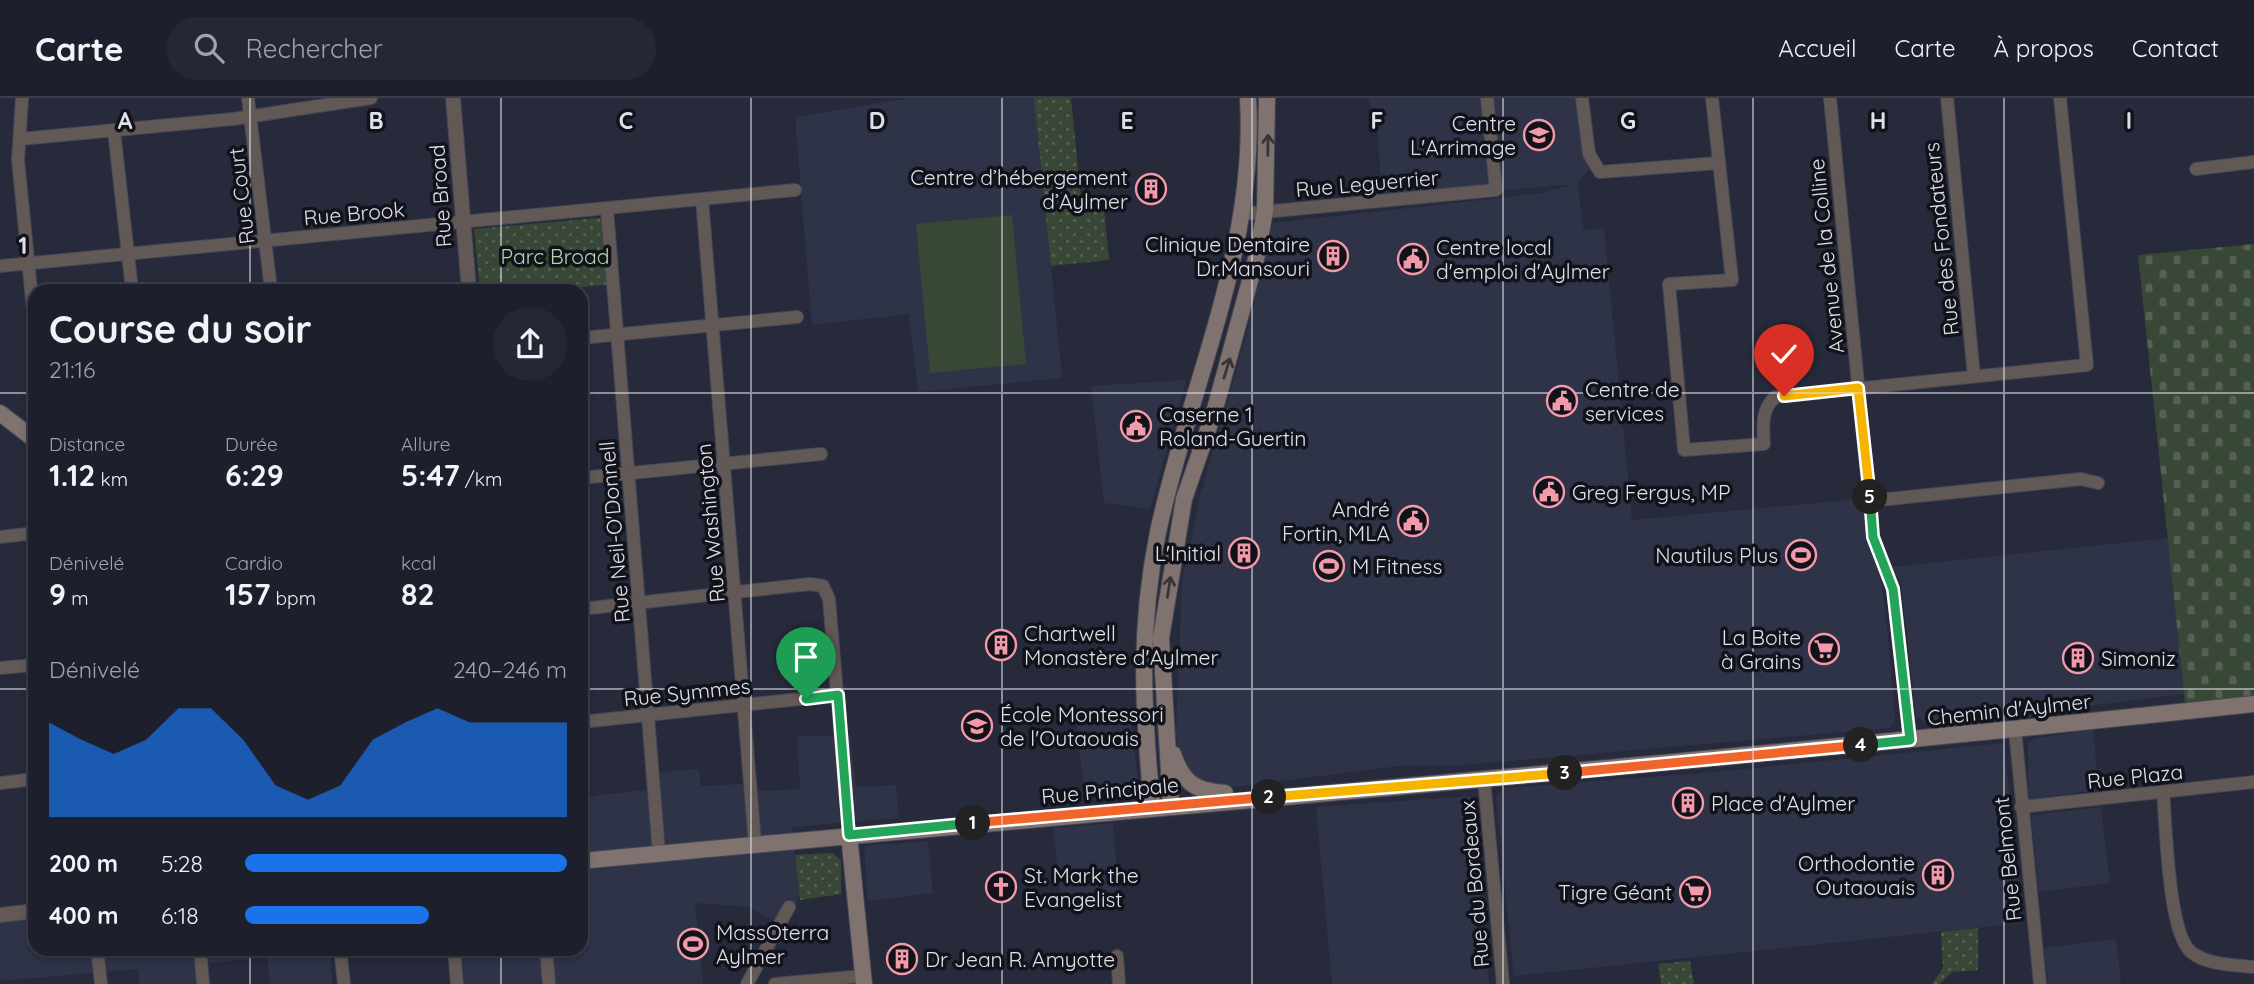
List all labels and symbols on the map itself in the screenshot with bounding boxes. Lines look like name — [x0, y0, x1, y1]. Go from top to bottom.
text: A — [118, 106, 133, 135]
text: B — [368, 106, 384, 135]
text: C — [619, 106, 633, 135]
text: D — [869, 106, 885, 135]
text: E — [1120, 106, 1134, 135]
text: F — [1371, 106, 1383, 135]
text: G — [1620, 106, 1636, 135]
text: H — [1870, 106, 1886, 135]
text: I — [2126, 106, 2132, 135]
place label: Centre L'Arrimage — [1410, 110, 1516, 160]
school or university icon: Centre L'Arrimage — [1522, 118, 1556, 152]
one-way arrow — [1261, 134, 1275, 157]
street label: Rue des Fondateurs — [1918, 141, 1964, 337]
street label: Rue Broad — [423, 144, 457, 248]
street label: Rue Court — [222, 146, 260, 246]
street label: Avenue de la Colline — [1803, 157, 1849, 355]
place label: Centre d’hébergement d’Aylmer — [910, 164, 1128, 214]
street label: Rue Leguerrier — [1294, 164, 1440, 202]
building icon: Centre d’hébergement d’Aylmer — [1134, 172, 1168, 206]
street label: Rue Brook — [302, 196, 406, 230]
text: 1 — [19, 231, 27, 260]
place label: Clinique Dentaire Dr.Mansouri — [1145, 231, 1310, 281]
place label: Centre local d'emploi d'Aylmer — [1436, 234, 1610, 284]
building icon: Clinique Dentaire Dr.Mansouri — [1316, 239, 1350, 273]
public building icon: Centre local d'emploi d'Aylmer — [1396, 242, 1430, 276]
park label: Parc Broad — [501, 243, 609, 269]
pin — [1754, 324, 1814, 396]
one-way arrow — [1221, 357, 1234, 379]
place label: Centre de services — [1585, 376, 1680, 426]
public building icon: Centre de services — [1545, 384, 1579, 418]
place label: Caserne 1 Roland-Guertin — [1159, 401, 1307, 451]
public building icon: Caserne 1 Roland-Guertin — [1119, 409, 1153, 443]
street label: Rue Neil-O'Donnell — [593, 440, 635, 624]
street label: Rue Washington — [690, 442, 730, 604]
public building icon: Greg Fergus, MP — [1532, 475, 1566, 509]
place label: Greg Fergus, MP — [1572, 479, 1730, 505]
pin: 5 — [1853, 480, 1888, 514]
place label: André Fortin, MLA — [1282, 496, 1390, 546]
public building icon: André Fortin, MLA — [1396, 504, 1430, 538]
building icon: L'Initial — [1227, 536, 1261, 570]
sports icon: Nautilus Plus — [1784, 538, 1818, 572]
place label: L'Initial — [1155, 540, 1221, 566]
place label: Nautilus Plus — [1655, 542, 1778, 568]
sports icon: M Fitness — [1312, 549, 1346, 583]
place label: M Fitness — [1352, 553, 1442, 579]
one-way arrow — [1163, 576, 1176, 599]
place label: Chartwell Monastère d'Aylmer — [1024, 620, 1219, 670]
place label: La Boite à Grains — [1721, 624, 1801, 674]
pin — [776, 627, 836, 699]
building icon: Chartwell Monastère d'Aylmer — [984, 628, 1018, 662]
supermarket icon: La Boite à Grains — [1807, 632, 1841, 666]
building icon: Simoniz — [2061, 641, 2095, 675]
place label: Simoniz — [2101, 645, 2176, 671]
street label: Rue Symmes — [622, 672, 752, 712]
street label: Chemin d'Aylmer — [1926, 687, 2092, 731]
place label: École Montessori de l'Outaouais — [1000, 701, 1164, 751]
school or university icon: École Montessori de l'Outaouais — [960, 709, 994, 743]
pin: 4 — [1843, 728, 1878, 762]
pin: 3 — [1548, 756, 1582, 790]
street label: Rue Plaza — [2086, 758, 2184, 794]
street label: Rue Principale — [1040, 771, 1180, 809]
pin: 2 — [1252, 780, 1286, 814]
building icon: Place d'Aylmer — [1671, 786, 1705, 820]
place label: Place d'Aylmer — [1711, 790, 1855, 816]
street label: Rue Belmont — [1988, 796, 2026, 922]
street label: Rue du Bordeaux — [1454, 799, 1494, 969]
pin: 1 — [956, 806, 990, 840]
place label: Orthodontie Outaouais — [1798, 850, 1915, 900]
building icon: Orthodontie Outaouais — [1921, 858, 1955, 892]
place label: St. Mark the Evangelist — [1024, 862, 1139, 912]
church icon: St. Mark the Evangelist — [984, 870, 1018, 904]
supermarket icon: Tigre Géant — [1678, 875, 1712, 909]
place label: Tigre Géant — [1558, 879, 1672, 905]
place label: MassOterra Aylmer — [716, 919, 829, 969]
sports icon: MassOterra Aylmer — [676, 927, 710, 961]
building icon: Dr Jean R. Amyotte — [885, 942, 919, 976]
place label: Dr Jean R. Amyotte — [925, 946, 1115, 972]

